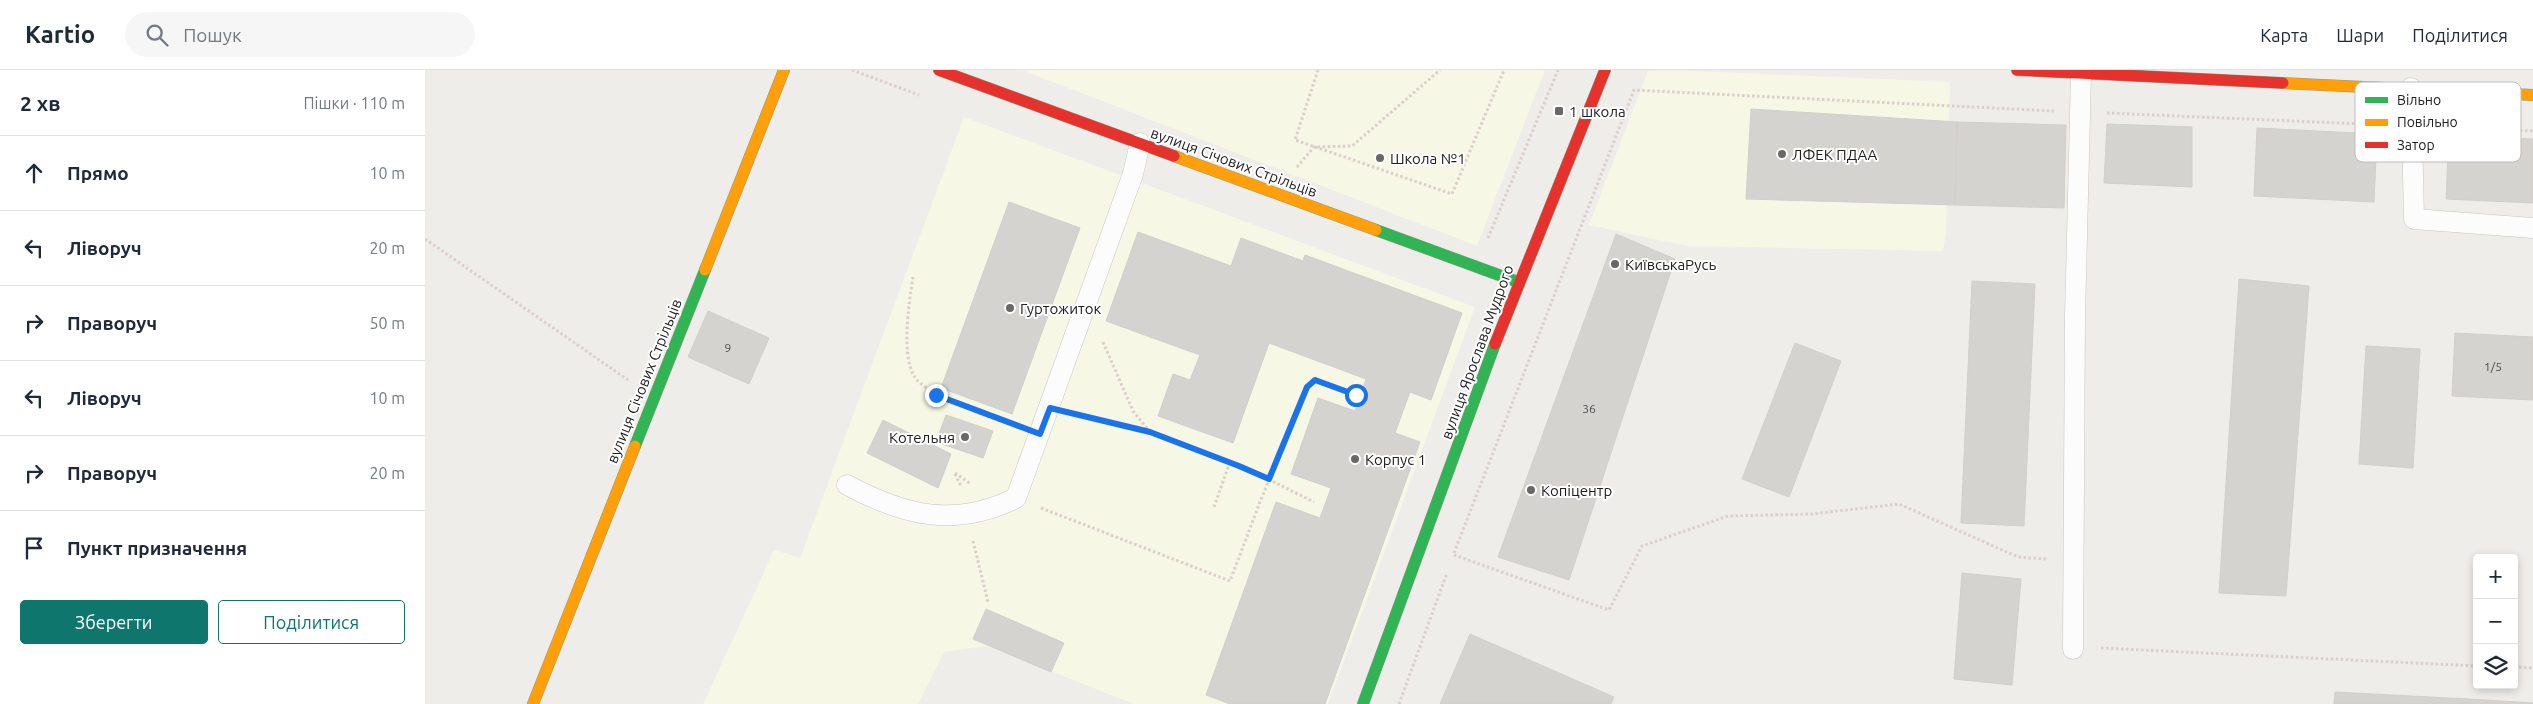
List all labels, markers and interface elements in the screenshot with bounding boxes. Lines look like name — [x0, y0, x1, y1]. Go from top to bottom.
search box — [125, 12, 475, 57]
text: Kartio — [25, 21, 95, 48]
icon: search — [143, 21, 171, 49]
text: Пошук — [183, 24, 242, 46]
text: Карта — [2260, 25, 2308, 45]
text: Шари — [2336, 25, 2384, 45]
text: Поділитися — [2412, 25, 2508, 45]
legend — [2355, 82, 2521, 162]
text: 2 хв — [20, 91, 61, 115]
text: Вільно — [2397, 92, 2441, 108]
text: Пішки · 110 m — [304, 94, 405, 112]
place label: 1 школа — [1569, 103, 1626, 120]
marker: 1 школа — [1553, 105, 1565, 117]
text: Повільно — [2397, 114, 2458, 130]
street label: вулиця Січових Стрільців — [1148, 124, 1320, 200]
text: Затор — [2397, 137, 2435, 153]
place label: ЛФЕК ПДАА — [1792, 146, 1878, 163]
marker: ЛФЕК ПДАА — [1776, 148, 1788, 160]
place label: Школа №1 — [1390, 150, 1466, 167]
marker: Школа №1 — [1374, 152, 1386, 164]
icon: ahead — [20, 159, 48, 187]
text: Прямо — [67, 162, 129, 184]
text: 10 m — [369, 164, 405, 182]
icon: left — [20, 234, 48, 262]
text: Ліворуч — [67, 237, 141, 259]
text: 20 m — [369, 239, 405, 257]
place label: КиївськаРусь — [1625, 256, 1716, 273]
marker: КиївськаРусь — [1609, 258, 1621, 270]
street label: вулиця Ярослава Мудрого — [1437, 262, 1517, 442]
street label: вулиця Січових Стрільців — [603, 296, 685, 466]
place label: Гуртожиток — [1020, 300, 1101, 317]
marker: Гуртожиток — [1004, 302, 1016, 314]
icon: right — [20, 309, 48, 337]
text: Праворуч — [67, 312, 157, 334]
text: 50 m — [369, 314, 405, 332]
house number: 9 — [725, 341, 731, 354]
house number: 1/5 — [2484, 360, 2502, 373]
icon: left — [20, 384, 48, 412]
route end — [925, 384, 948, 407]
route start — [1345, 384, 1368, 407]
text: Ліворуч — [67, 387, 141, 409]
text: 10 m — [369, 389, 405, 407]
house number: 36 — [1582, 402, 1596, 415]
place label: Котельня — [889, 429, 955, 446]
marker: Котельня — [959, 431, 971, 443]
place label: Корпус 1 — [1365, 451, 1426, 468]
marker: Корпус 1 — [1349, 453, 1361, 465]
icon: right — [20, 459, 48, 487]
text: Праворуч — [67, 462, 157, 484]
text: 20 m — [369, 464, 405, 482]
place label: Копіцентр — [1541, 482, 1612, 499]
marker: Копіцентр — [1525, 484, 1537, 496]
icon: arrive — [20, 534, 48, 562]
text: Пункт призначення — [67, 537, 247, 559]
map controls — [2473, 554, 2518, 689]
button: + — [2473, 554, 2518, 599]
button: − — [2473, 599, 2518, 644]
button: Зберегти — [20, 600, 208, 644]
button: Поділитися — [218, 600, 405, 644]
button: layers — [2473, 644, 2518, 689]

